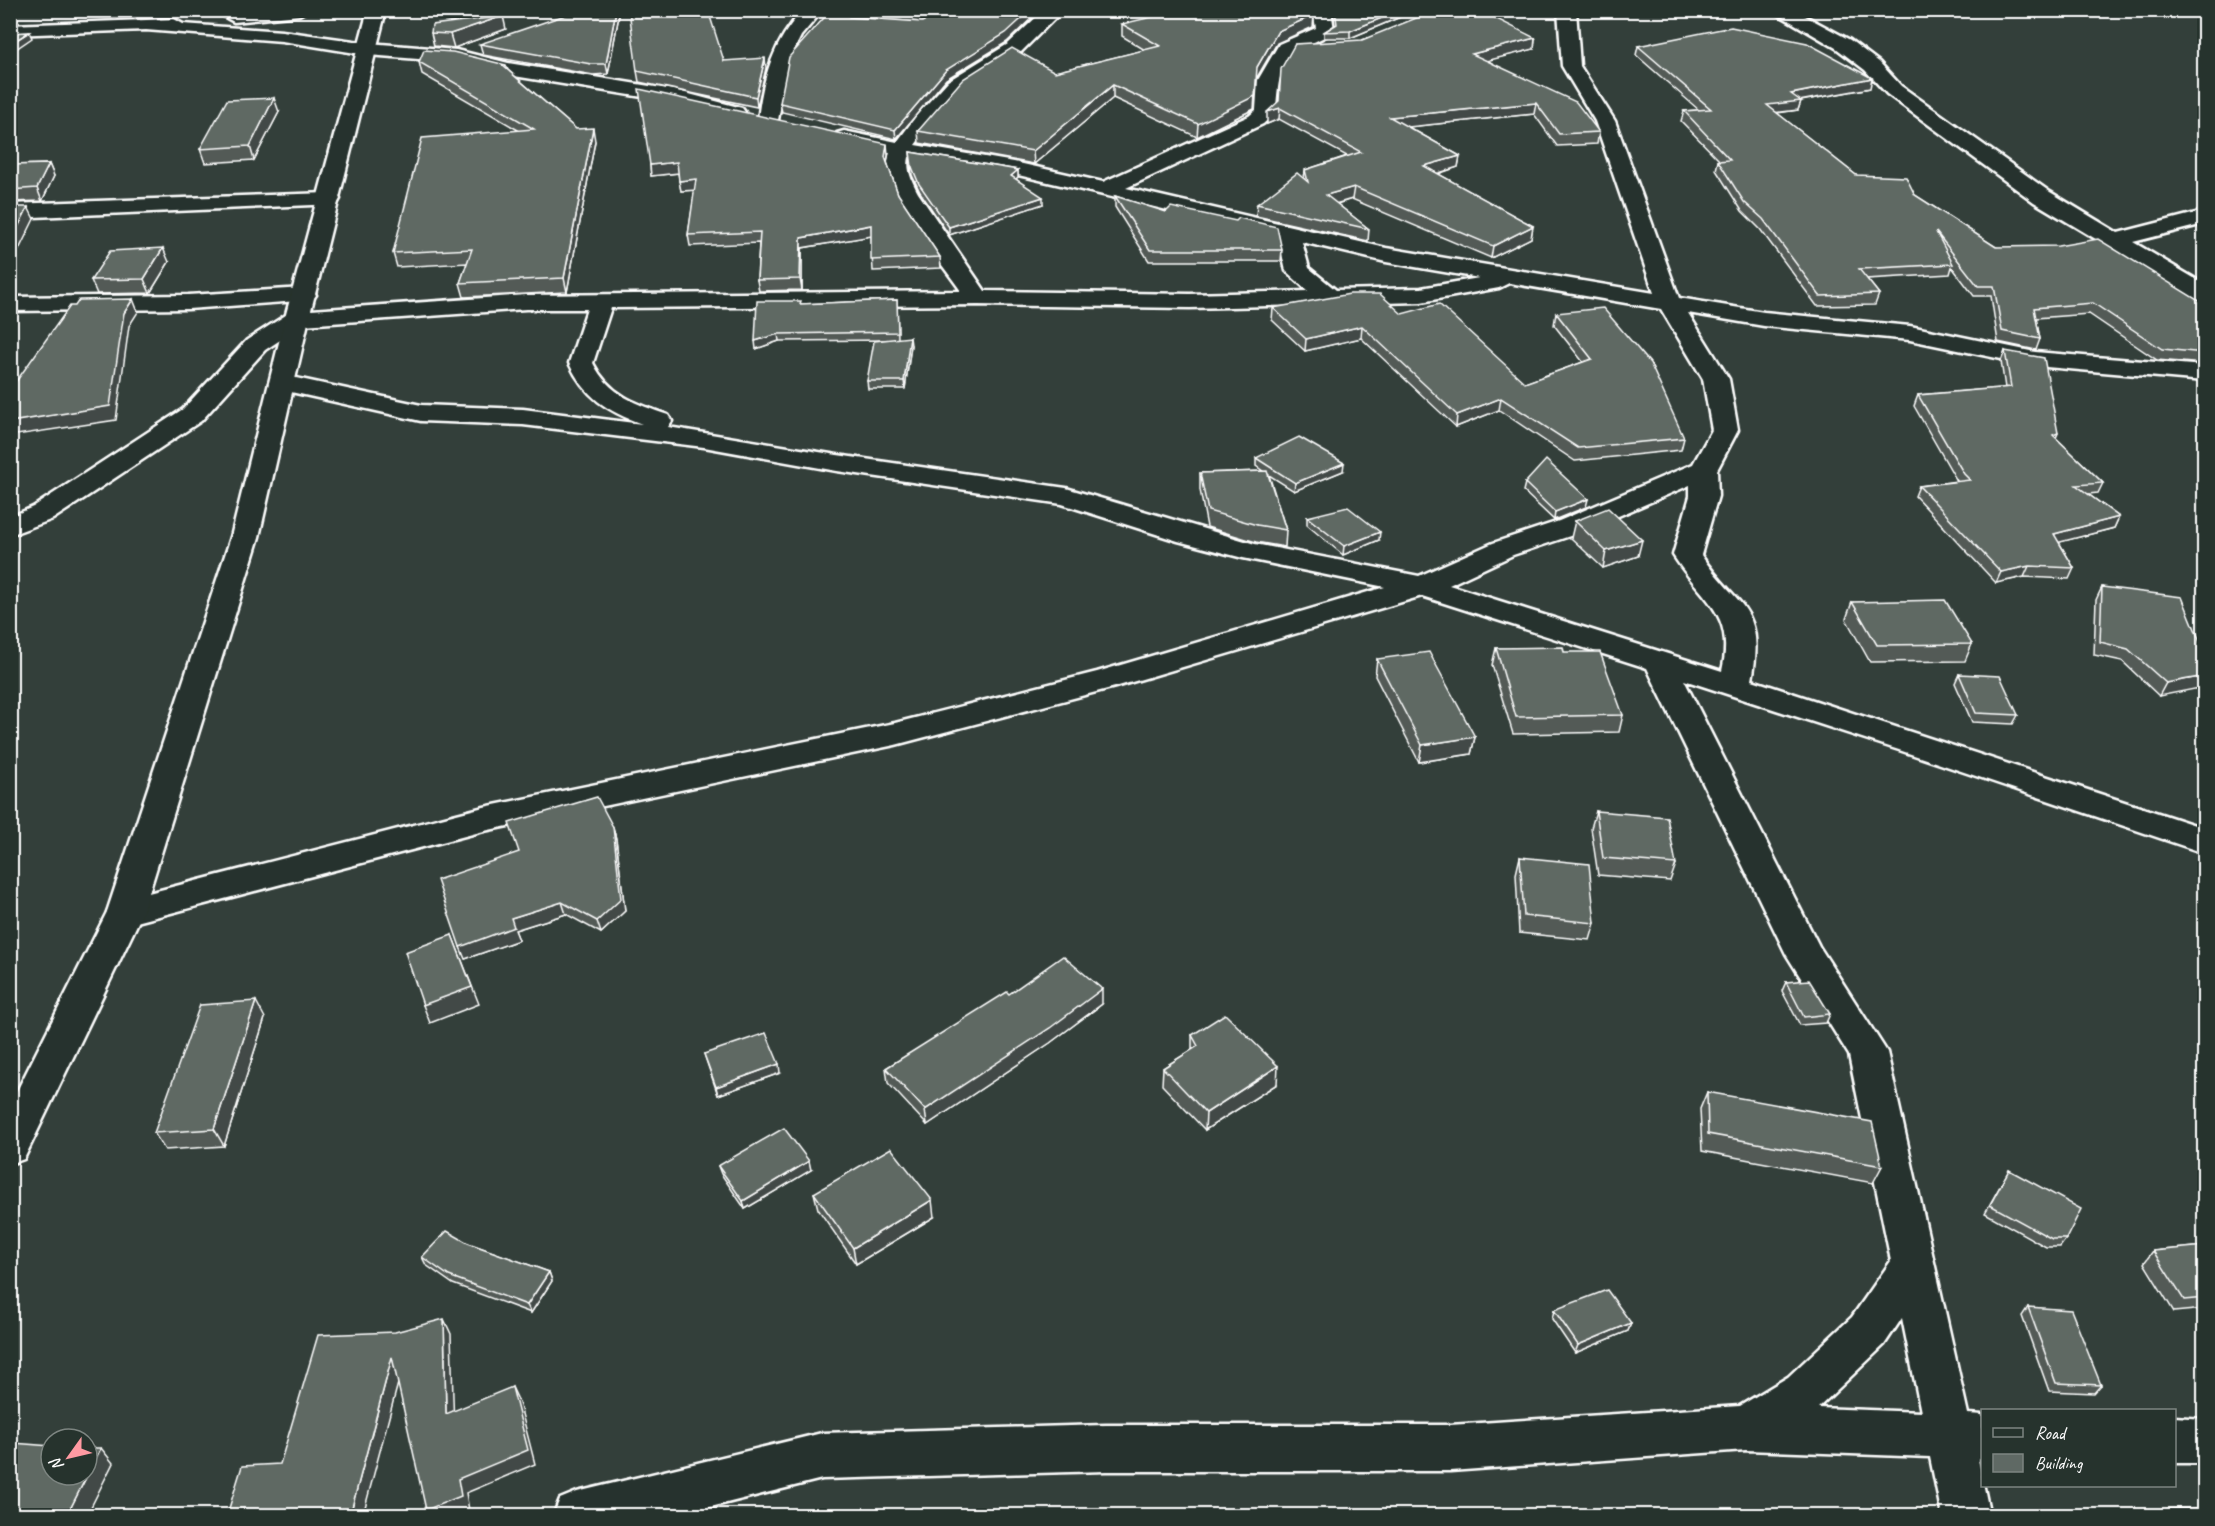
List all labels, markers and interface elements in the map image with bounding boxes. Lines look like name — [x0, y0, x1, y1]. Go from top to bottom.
legend — [1981, 1409, 2176, 1487]
text: Road — [2035, 1422, 2068, 1444]
north arrow — [39, 1427, 99, 1487]
text: Building — [2035, 1452, 2084, 1474]
text: N — [45, 1453, 68, 1475]

